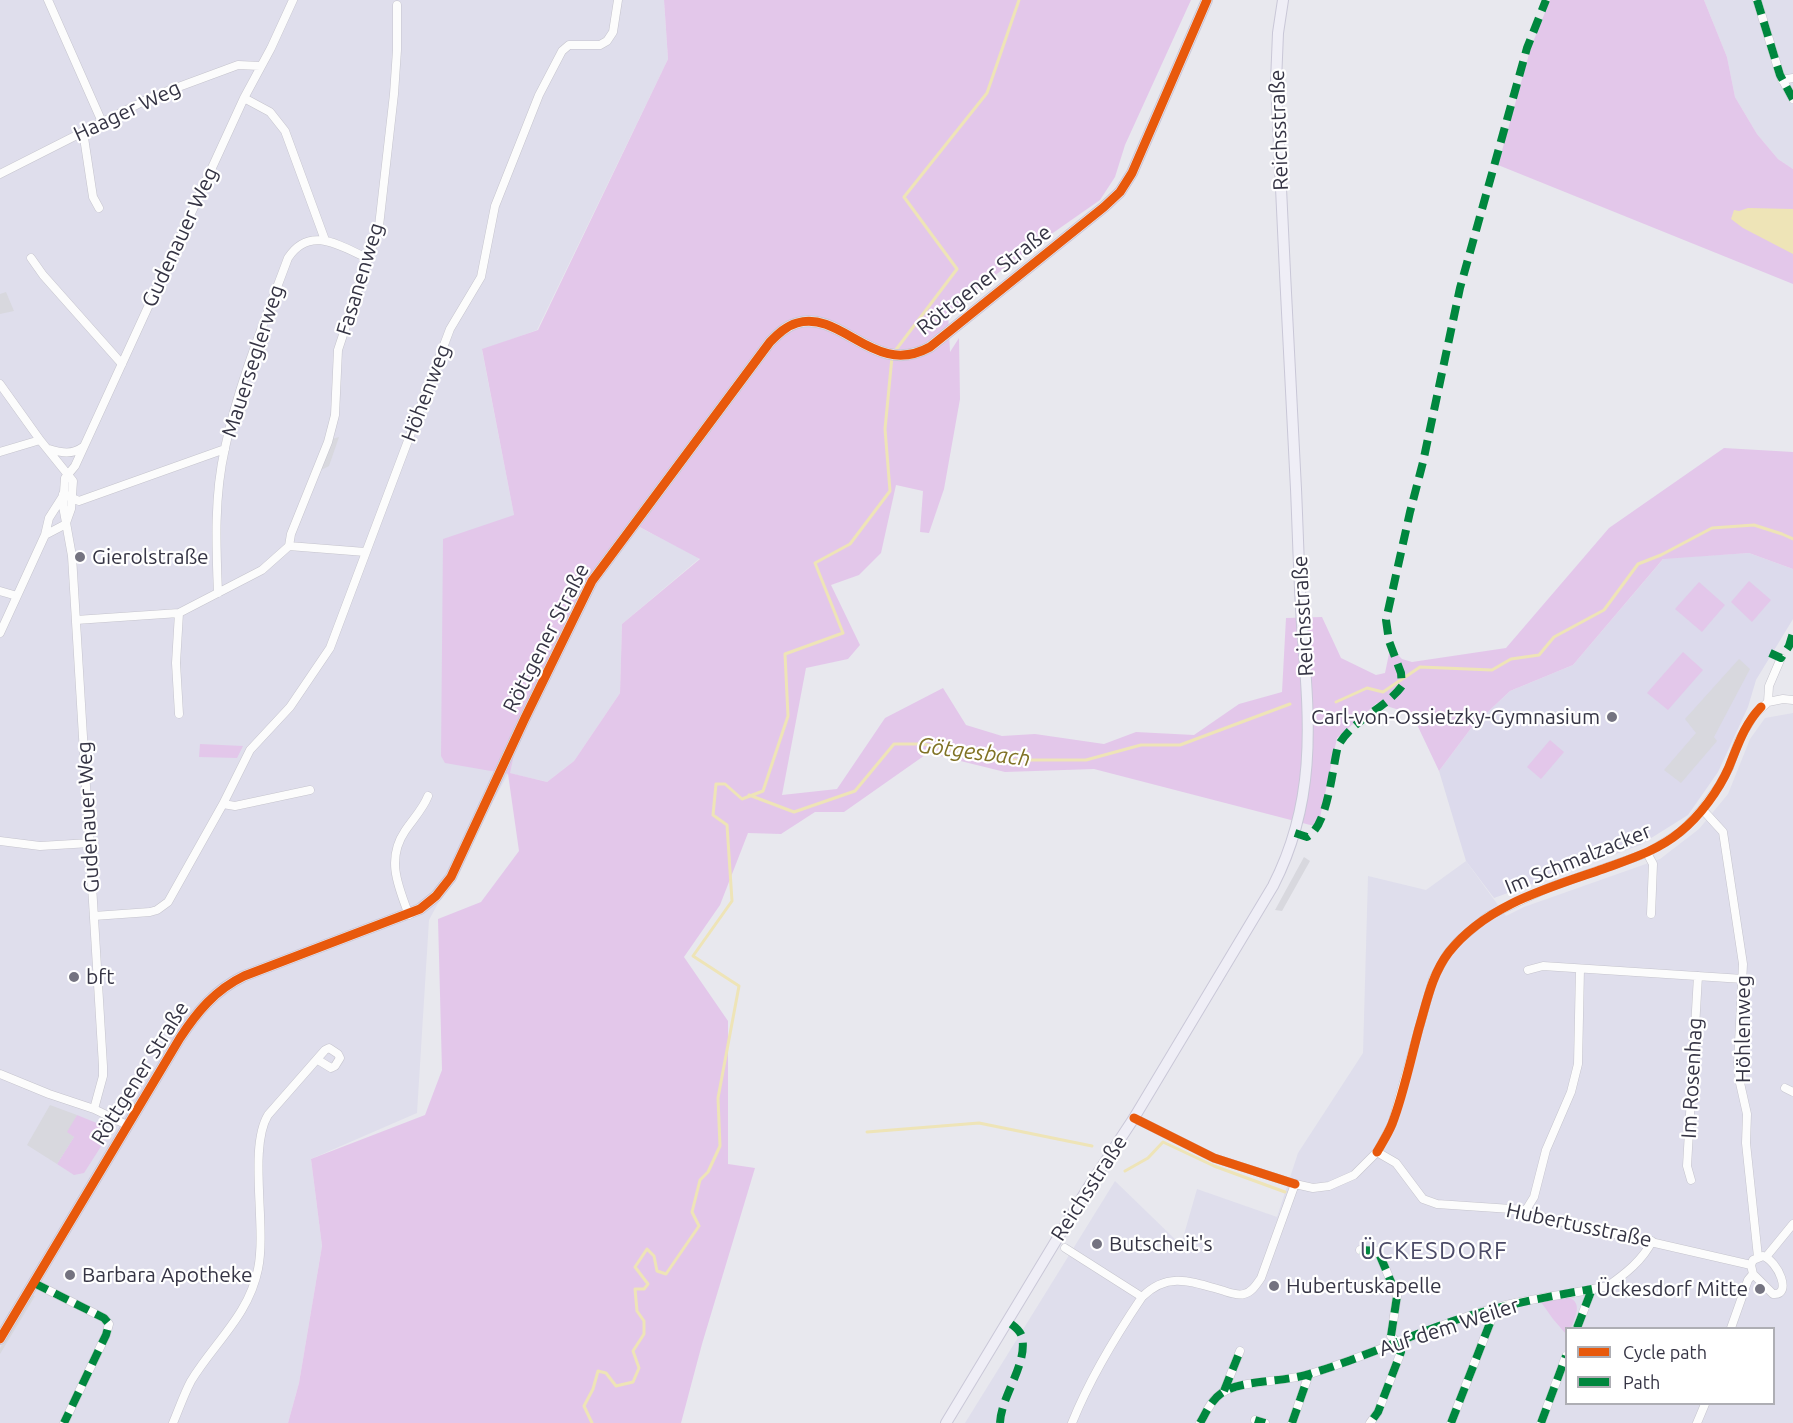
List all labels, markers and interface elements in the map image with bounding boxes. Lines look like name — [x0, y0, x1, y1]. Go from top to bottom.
street label: Reichsstraße — [1264, 69, 1294, 191]
street label: Haager Weg — [69, 75, 185, 147]
street label: Gudenauer Weg — [137, 163, 223, 311]
street label: Fasanenweg — [331, 220, 389, 338]
street label: Röttgener Straße — [912, 220, 1056, 340]
street label: Mauerseglerweg — [216, 282, 290, 440]
street label: Höhenweg — [396, 341, 456, 445]
place label: Gierolstraße — [92, 544, 209, 570]
marker: Gierolstraße — [73, 550, 87, 564]
street label: Reichsstraße — [1287, 555, 1319, 677]
street label: Röttgener Straße — [498, 559, 594, 717]
place label: Carl-von-Ossietzky-Gymnasium — [1311, 704, 1600, 730]
marker: Carl-von-Ossietzky-Gymnasium — [1605, 710, 1619, 724]
water label: Götgesbach — [916, 732, 1032, 772]
street label: Gudenauer Weg — [71, 741, 105, 893]
street label: Im Schmalzacker — [1501, 818, 1655, 900]
place label: bft — [86, 964, 115, 990]
marker: bft — [67, 970, 81, 984]
street label: Höhlenweg — [1730, 975, 1756, 1083]
street label: Röttgener Straße — [86, 997, 194, 1149]
street label: Im Rosenhag — [1676, 1017, 1708, 1139]
street label: Reichsstraße — [1045, 1130, 1133, 1246]
street label: Hubertusstraße — [1504, 1197, 1654, 1253]
place label: Butscheit's — [1109, 1231, 1213, 1257]
marker: Butscheit's — [1090, 1237, 1104, 1251]
district label: ÜCKESDORF — [1360, 1237, 1508, 1265]
place label: Barbara Apotheke — [82, 1262, 253, 1288]
marker: Barbara Apotheke — [63, 1268, 77, 1282]
place label: Hubertuskapelle — [1286, 1273, 1442, 1299]
place label: Ückesdorf Mitte — [1596, 1276, 1748, 1302]
marker: Hubertuskapelle — [1267, 1279, 1281, 1293]
marker: Ückesdorf Mitte — [1753, 1282, 1767, 1296]
street label: Auf dem Weiler — [1376, 1292, 1522, 1362]
legend — [1565, 1327, 1775, 1405]
text: Cycle path — [1623, 1342, 1707, 1362]
text: Path — [1623, 1372, 1660, 1392]

